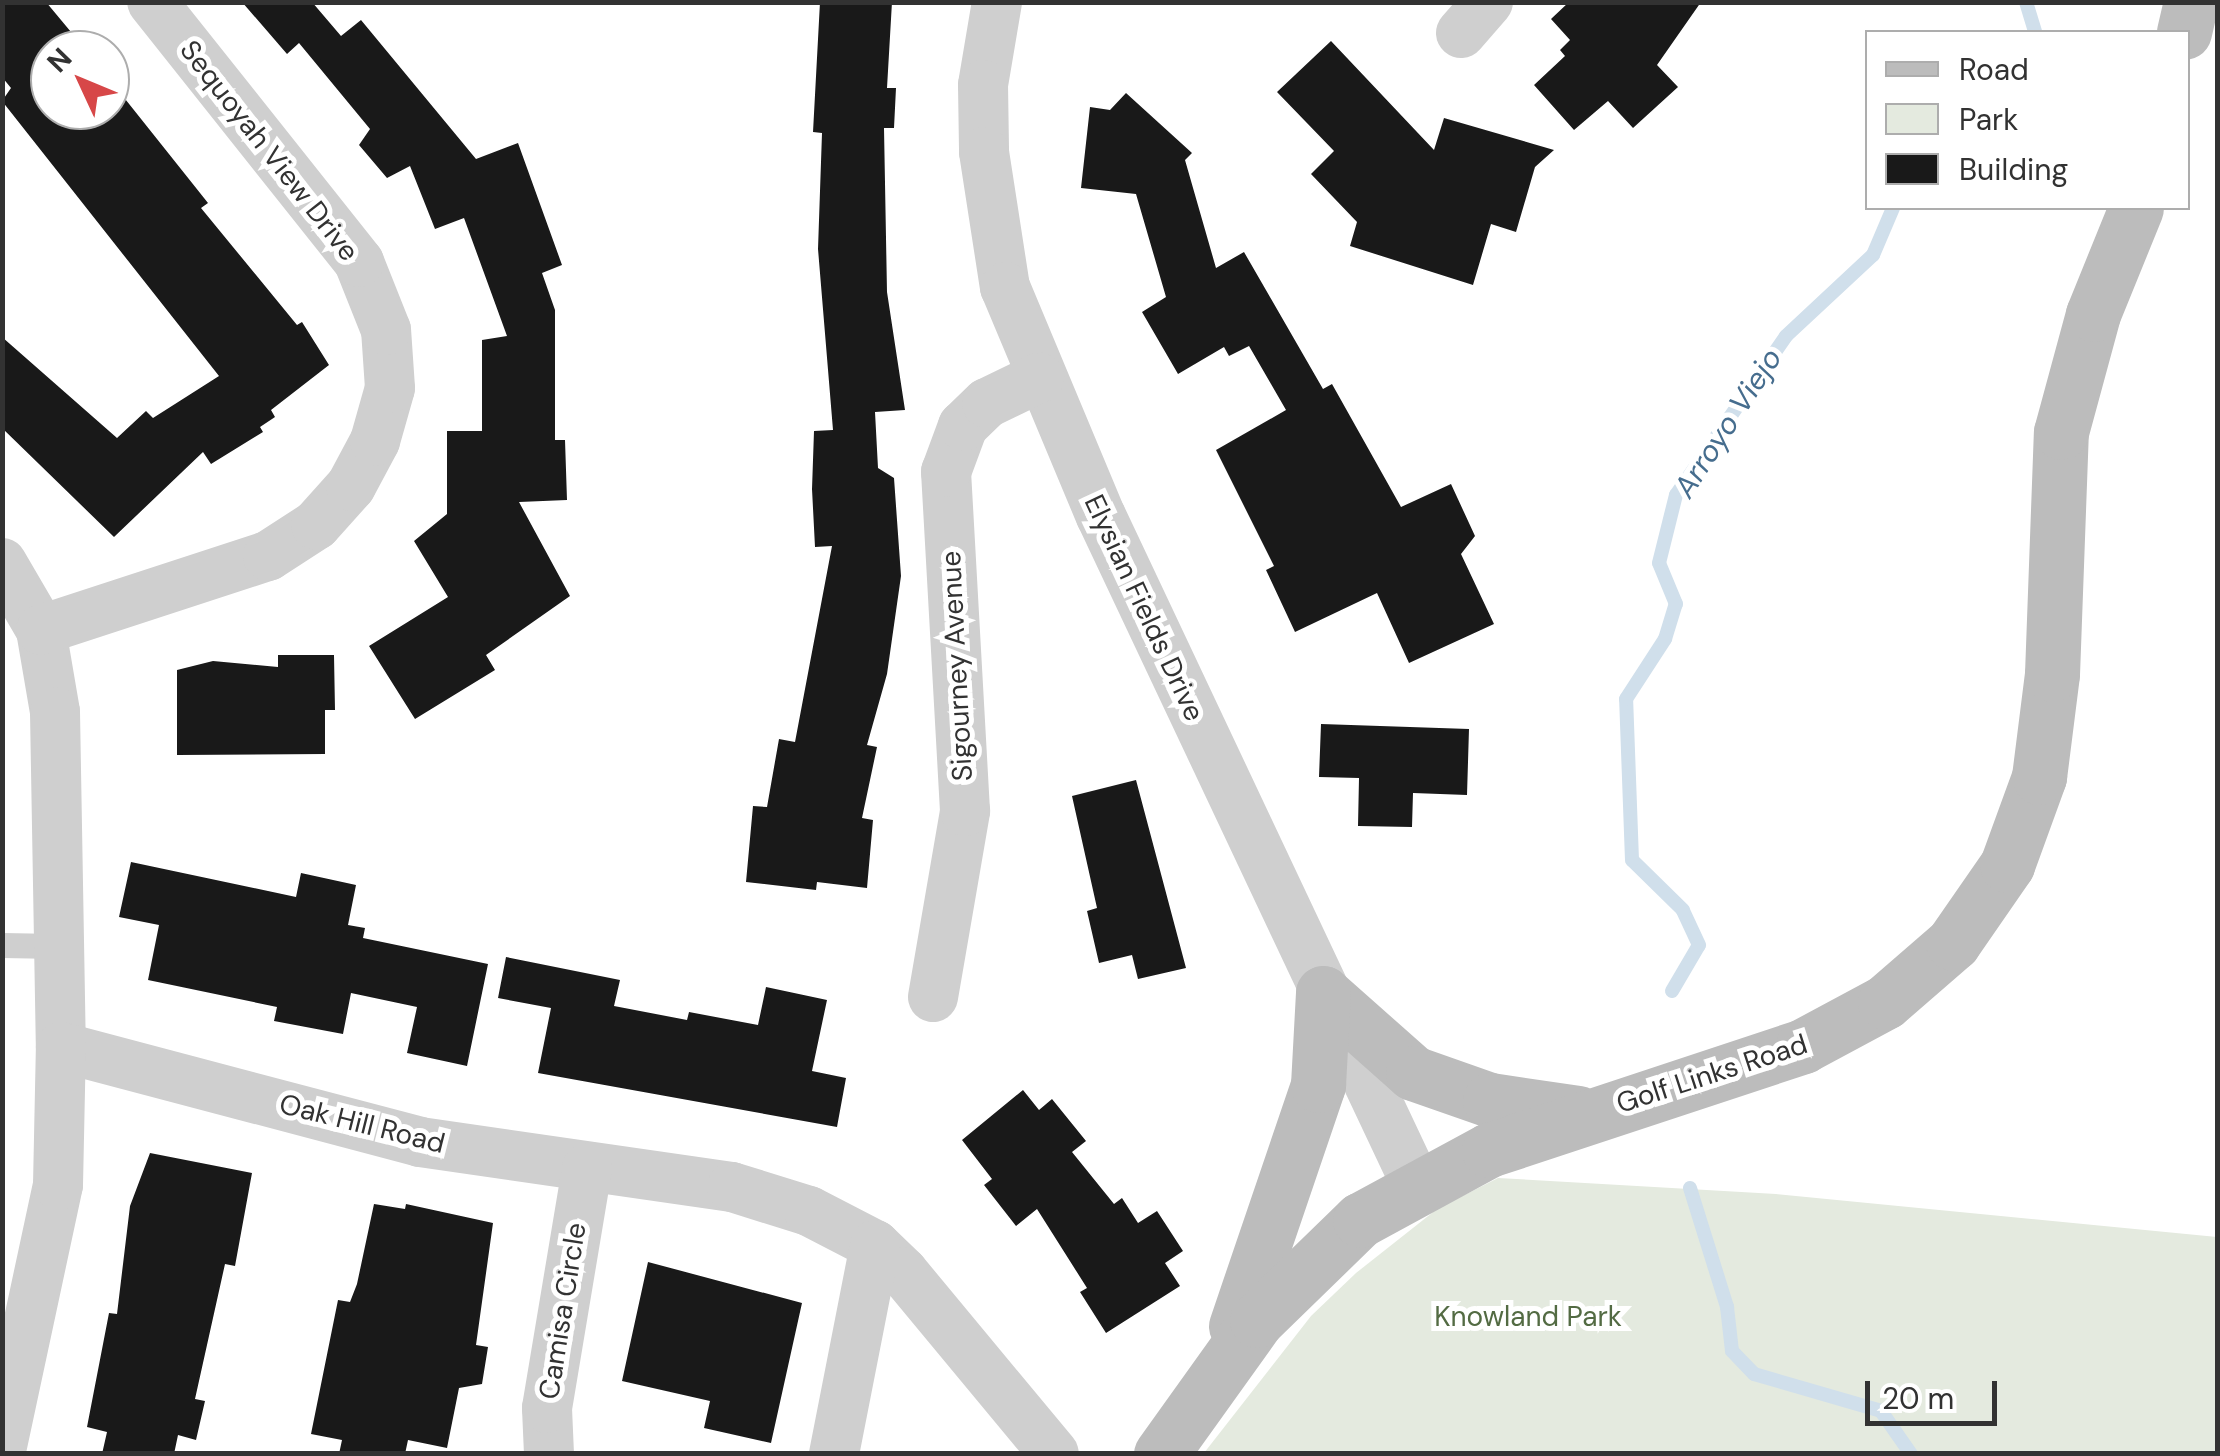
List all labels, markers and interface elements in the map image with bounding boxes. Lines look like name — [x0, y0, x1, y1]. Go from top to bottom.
north arrow — [30, 30, 130, 130]
legend — [1865, 30, 2190, 210]
street label: Sequoyah View Drive — [172, 34, 366, 268]
text: N — [39, 40, 80, 80]
text: Road — [1959, 50, 2029, 89]
text: Park — [1959, 100, 2018, 139]
text: Building — [1959, 150, 2068, 189]
water label: Arroyo Viejo — [1666, 342, 1790, 504]
street label: Elysian Fields Drive — [1077, 490, 1211, 726]
street label: Sigourney Avenue — [934, 550, 980, 782]
street label: Golf Links Road — [1612, 1027, 1812, 1121]
street label: Oak Hill Road — [276, 1087, 448, 1161]
street label: Camisa Circle — [532, 1220, 594, 1402]
park label: Knowland Park — [1434, 1300, 1622, 1334]
scale bar — [1870, 1361, 2002, 1423]
text: 20 m — [1882, 1379, 1954, 1418]

